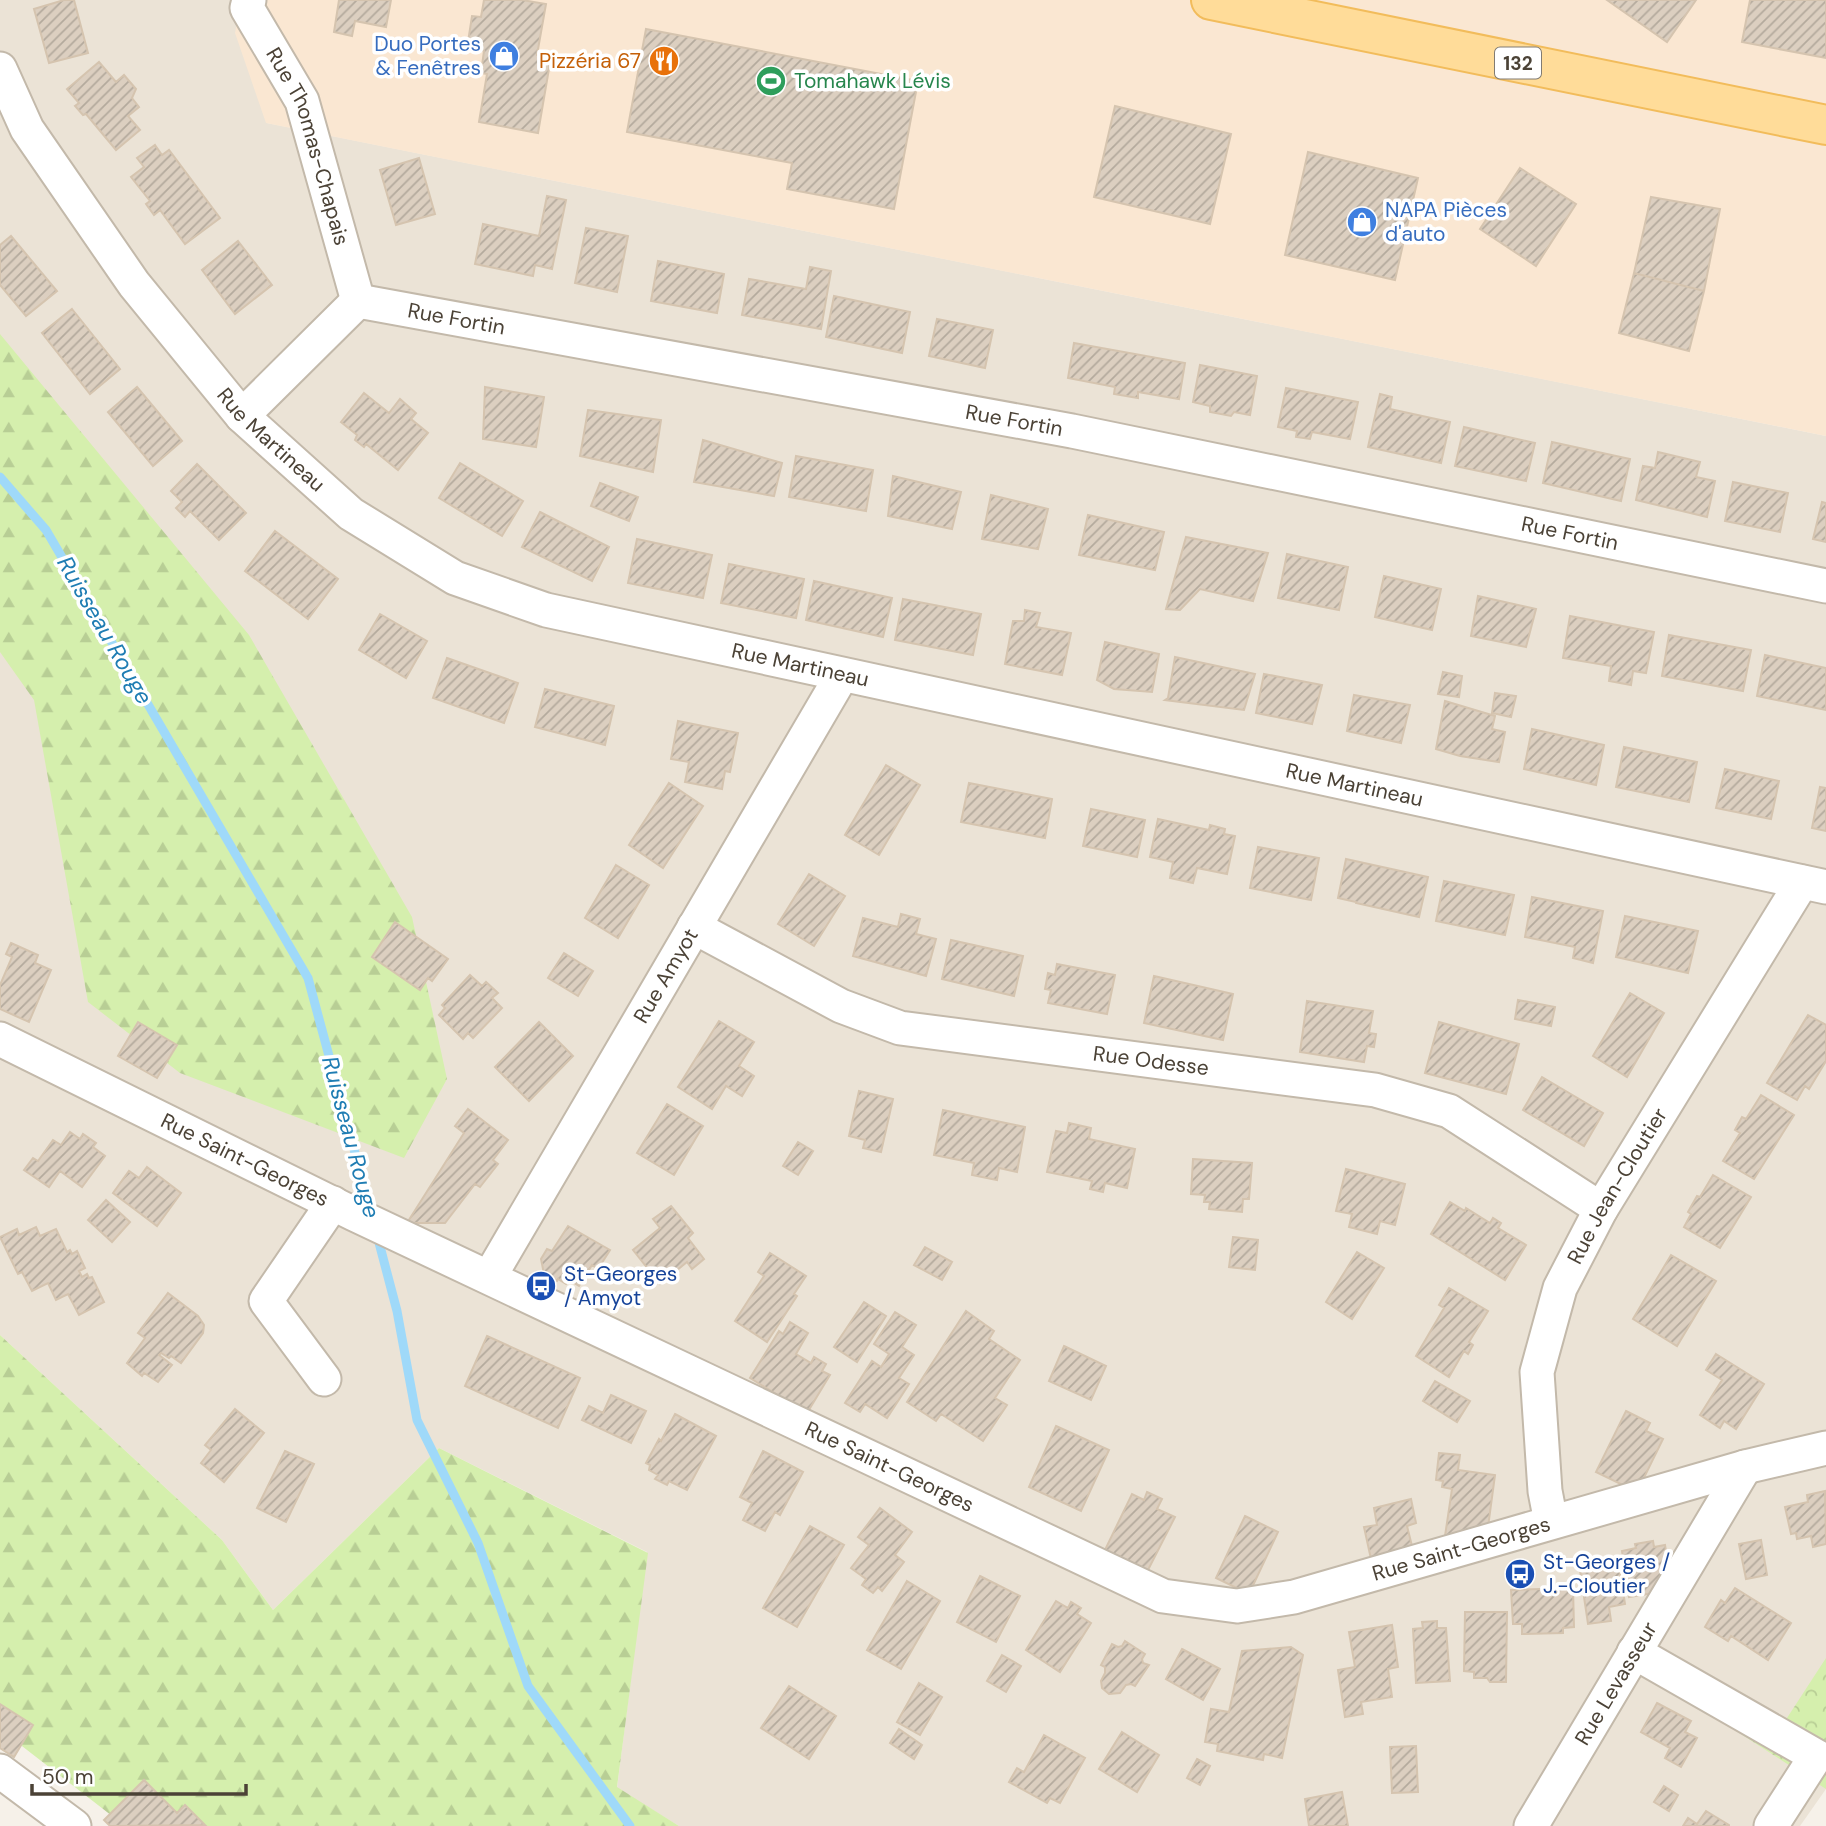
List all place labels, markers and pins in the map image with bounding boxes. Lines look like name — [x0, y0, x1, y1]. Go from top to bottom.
place label: Duo Portes & Fenêtres — [374, 30, 481, 82]
shop icon: Duo Portes & Fenêtres — [487, 39, 521, 73]
restaurant icon: Pizzéria 67 — [647, 44, 681, 78]
place label: Pizzéria 67 — [539, 47, 641, 75]
sports icon: Tomahawk Lévis — [754, 64, 788, 98]
place label: Tomahawk Lévis — [794, 67, 951, 95]
place label: NAPA Pièces d'auto — [1385, 196, 1507, 248]
shop icon: NAPA Pièces d'auto — [1345, 205, 1379, 239]
place label: St-Georges / Amyot — [564, 1260, 677, 1312]
bus stop icon: St-Georges / Amyot — [524, 1269, 558, 1303]
place label: St-Georges / J.-Cloutier — [1543, 1548, 1670, 1600]
bus stop icon: St-Georges / J.-Cloutier — [1503, 1557, 1537, 1591]

